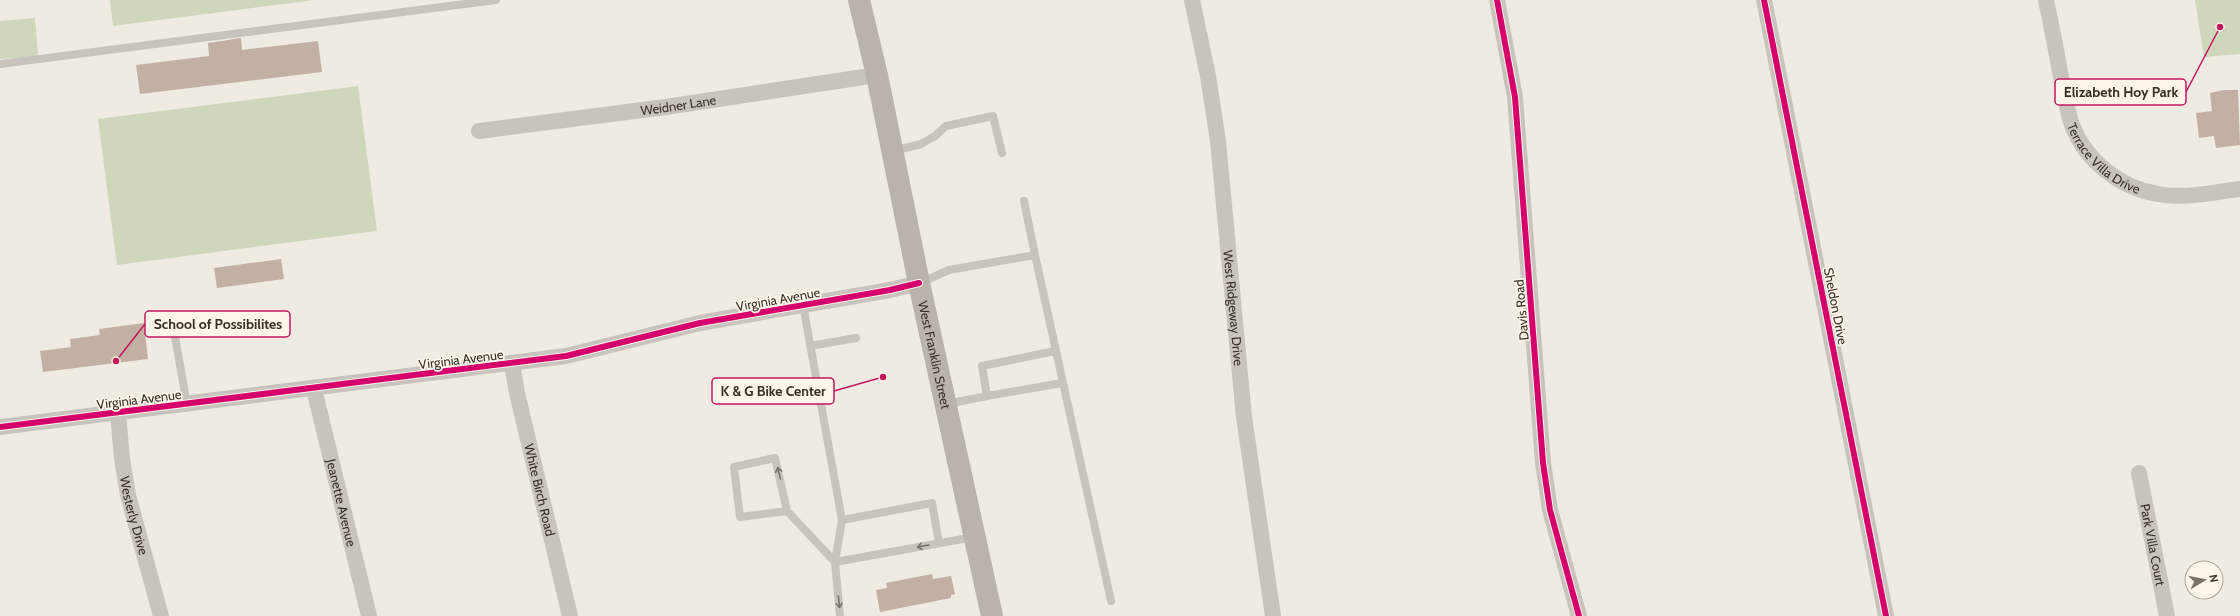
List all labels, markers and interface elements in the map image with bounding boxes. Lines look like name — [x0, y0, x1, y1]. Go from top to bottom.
callout: Elizabeth Hoy Park — [2055, 79, 2186, 105]
text: Elizabeth Hoy Park — [2064, 83, 2178, 101]
street label: Weidner Lane — [640, 91, 717, 118]
street label: Terrace Villa Drive — [2064, 120, 2143, 197]
street label: West Ridgeway Drive — [1220, 249, 1247, 367]
street label: Sheldon Drive — [1821, 266, 1851, 346]
street label: Davis Road — [1510, 279, 1532, 341]
street label: Virginia Avenue — [735, 284, 822, 314]
street label: West Franklin Street — [915, 299, 955, 411]
callout: School of Possibilites — [145, 311, 290, 337]
text: School of Possibilites — [154, 315, 282, 333]
street label: Virginia Avenue — [418, 346, 505, 372]
callout: K & G Bike Center — [712, 378, 834, 404]
text: K & G Bike Center — [720, 382, 826, 400]
street label: Virginia Avenue — [96, 386, 183, 412]
street label: White Birch Road — [521, 442, 559, 538]
street label: Jeanette Avenue — [323, 456, 360, 548]
one-way arrow — [774, 467, 782, 480]
street label: Westerly Drive — [117, 475, 152, 557]
street label: Park Villa Court — [2137, 502, 2169, 588]
one-way arrow — [917, 542, 930, 550]
north arrow — [2184, 560, 2224, 600]
text: N — [2206, 573, 2221, 583]
one-way arrow — [835, 595, 843, 608]

